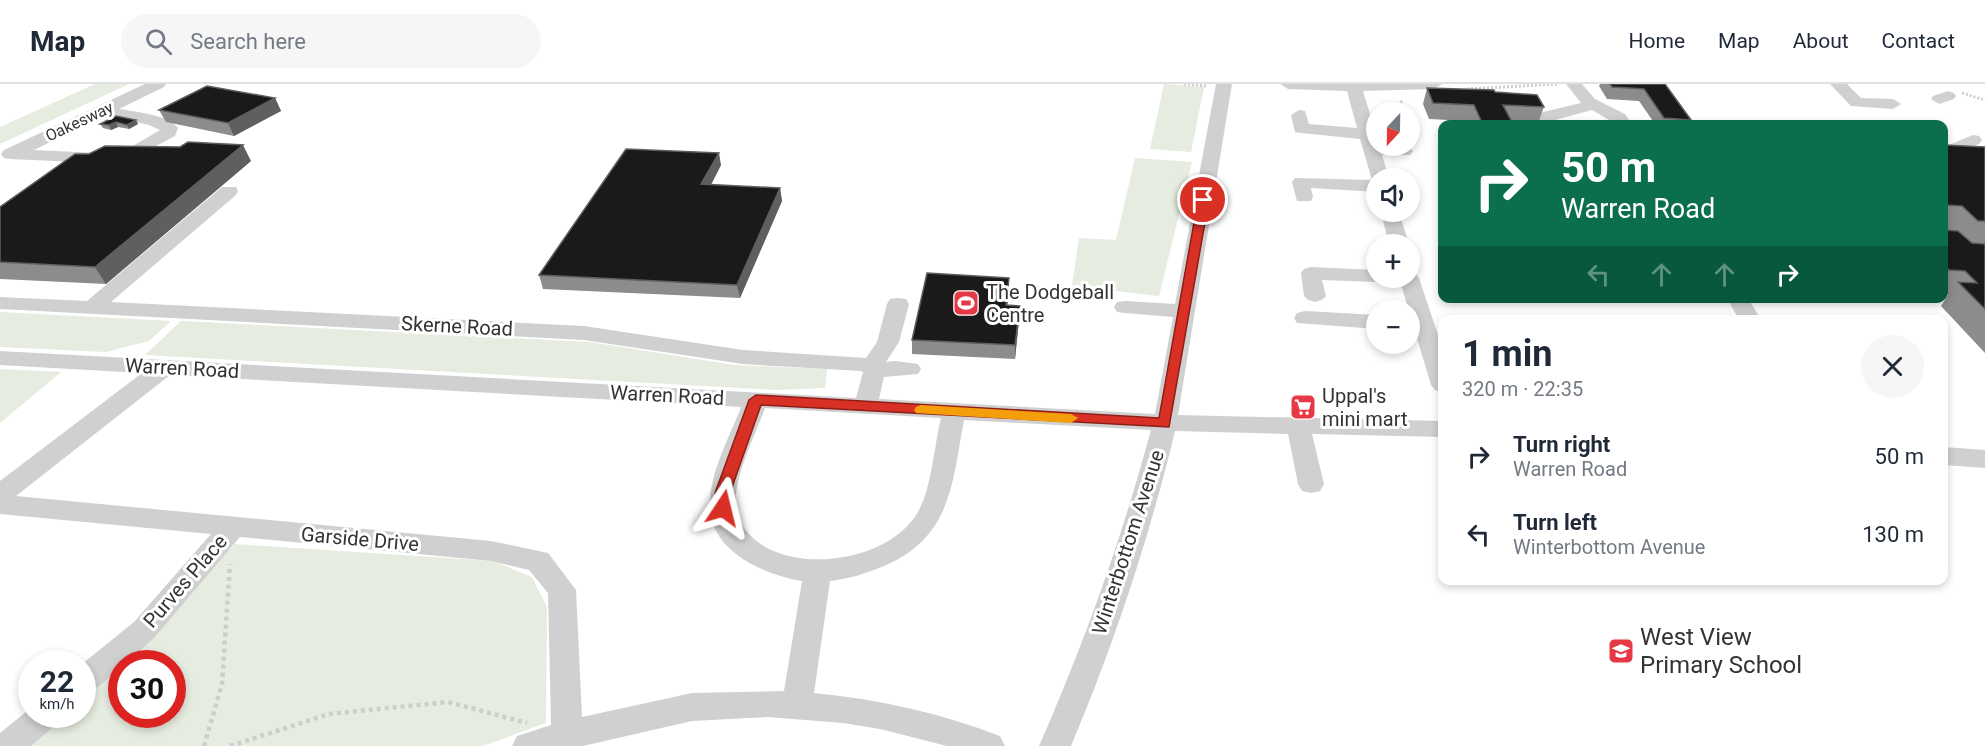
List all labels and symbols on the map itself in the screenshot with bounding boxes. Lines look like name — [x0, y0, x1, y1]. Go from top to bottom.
street label: Oakesway — [42, 97, 117, 145]
north arrow — [1366, 102, 1420, 156]
pin — [1177, 174, 1228, 225]
place label: The Dodgeball Centre — [986, 280, 1114, 327]
sports icon: The Dodgeball Centre — [951, 288, 981, 318]
street label: Skerne Road — [401, 311, 513, 341]
street label: Warren Road — [124, 353, 240, 383]
street label: Warren Road — [609, 380, 725, 410]
place label: Uppal's mini mart — [1322, 384, 1408, 431]
supermarket icon: Uppal's mini mart — [1288, 392, 1318, 422]
street label: Winterbottom Avenue — [1087, 447, 1169, 637]
position arrow — [691, 476, 755, 540]
street label: Garside Drive — [300, 522, 420, 556]
street label: Purves Place — [138, 530, 232, 632]
place label: West View Primary School — [1640, 623, 1802, 679]
school or university icon: West View Primary School — [1606, 636, 1636, 666]
speed limit sign: 30 — [108, 650, 186, 728]

